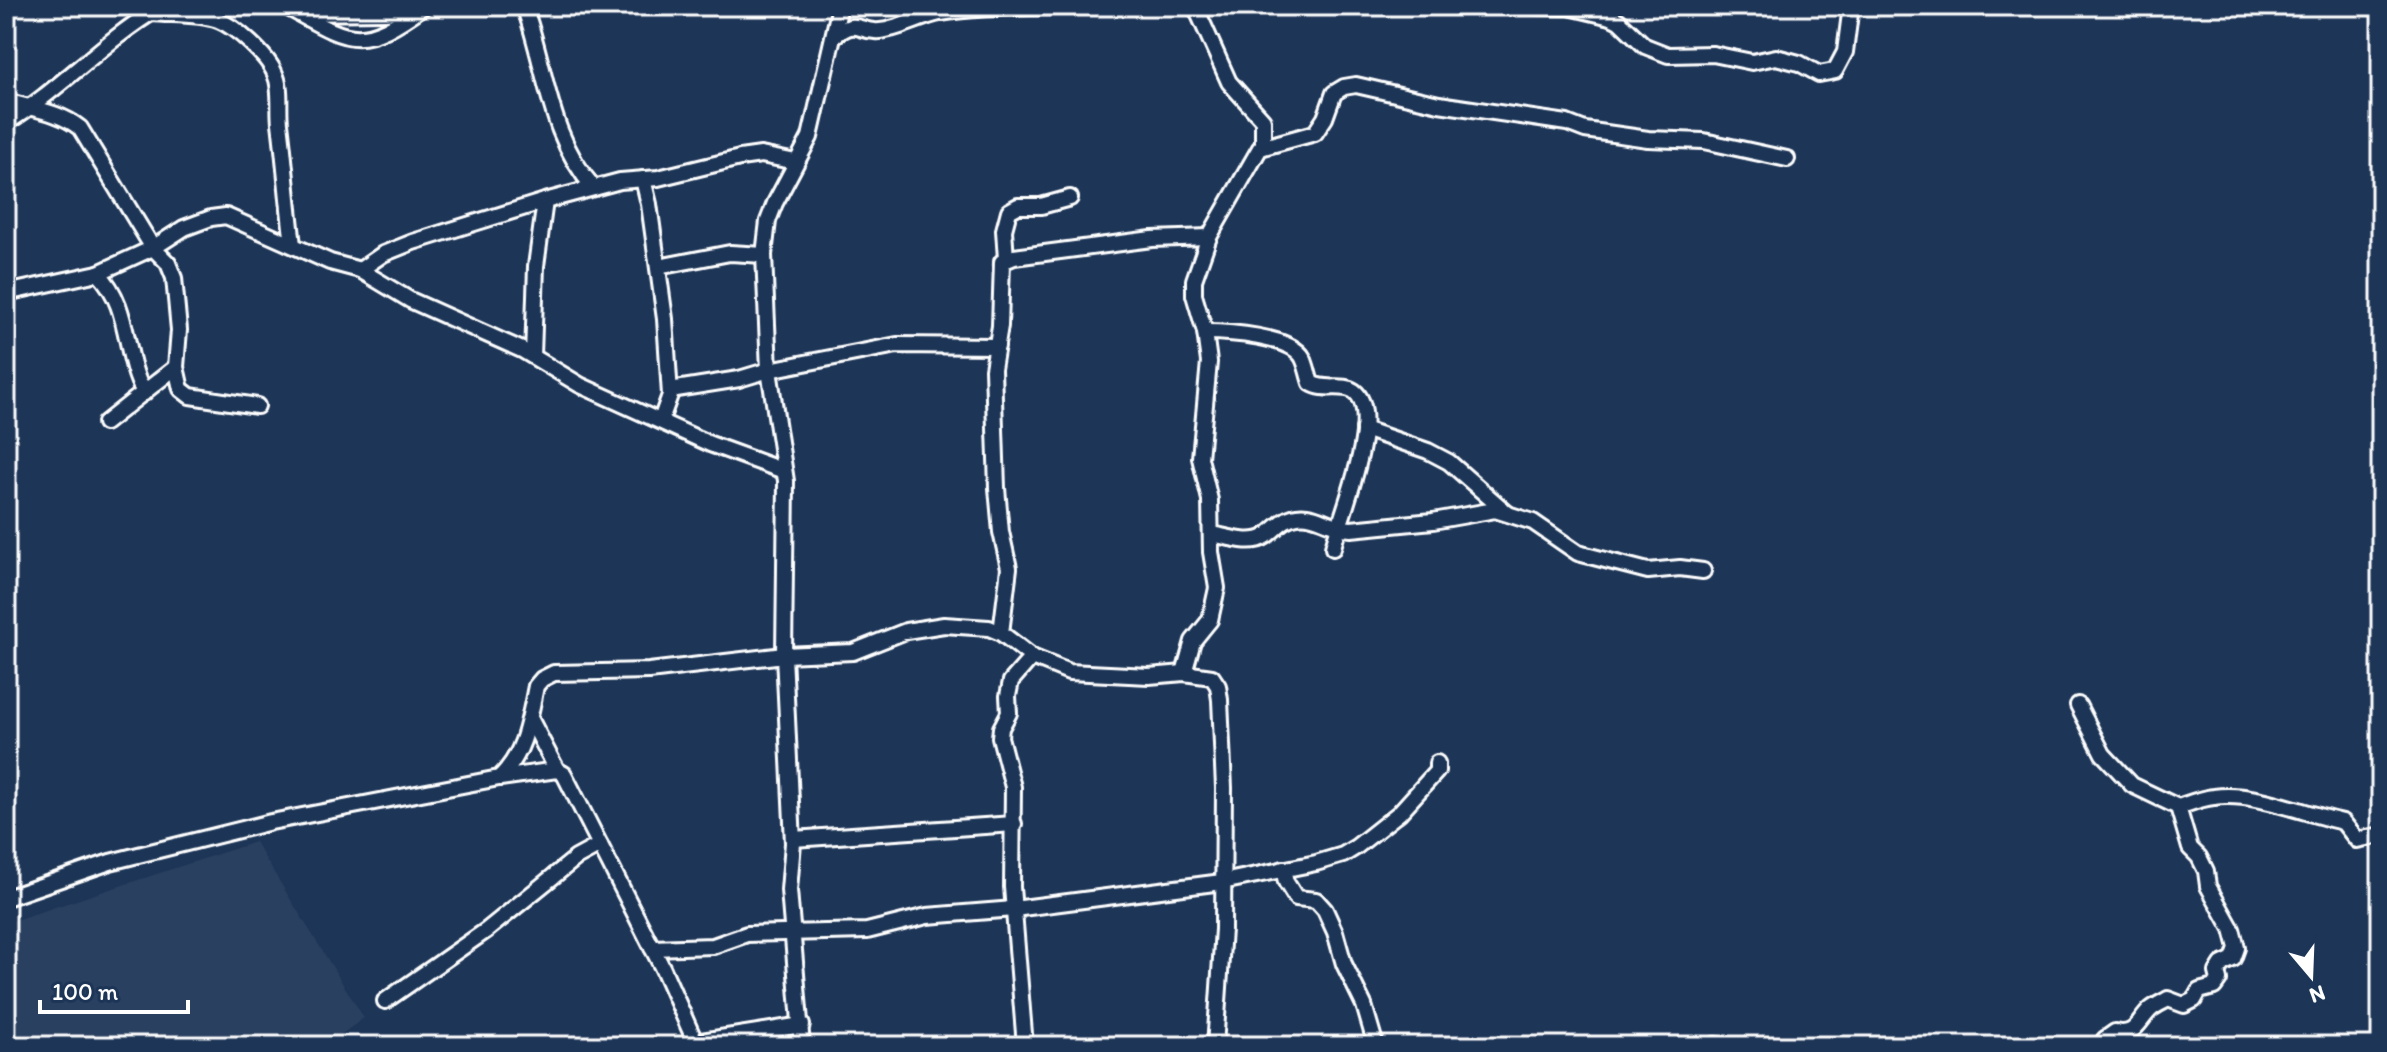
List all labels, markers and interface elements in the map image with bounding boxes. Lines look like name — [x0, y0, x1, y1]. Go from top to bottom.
north arrow — [2271, 936, 2351, 1016]
scale bar — [40, 964, 188, 1014]
text: 100 m — [52, 977, 118, 1006]
text: N — [2306, 979, 2329, 1010]

